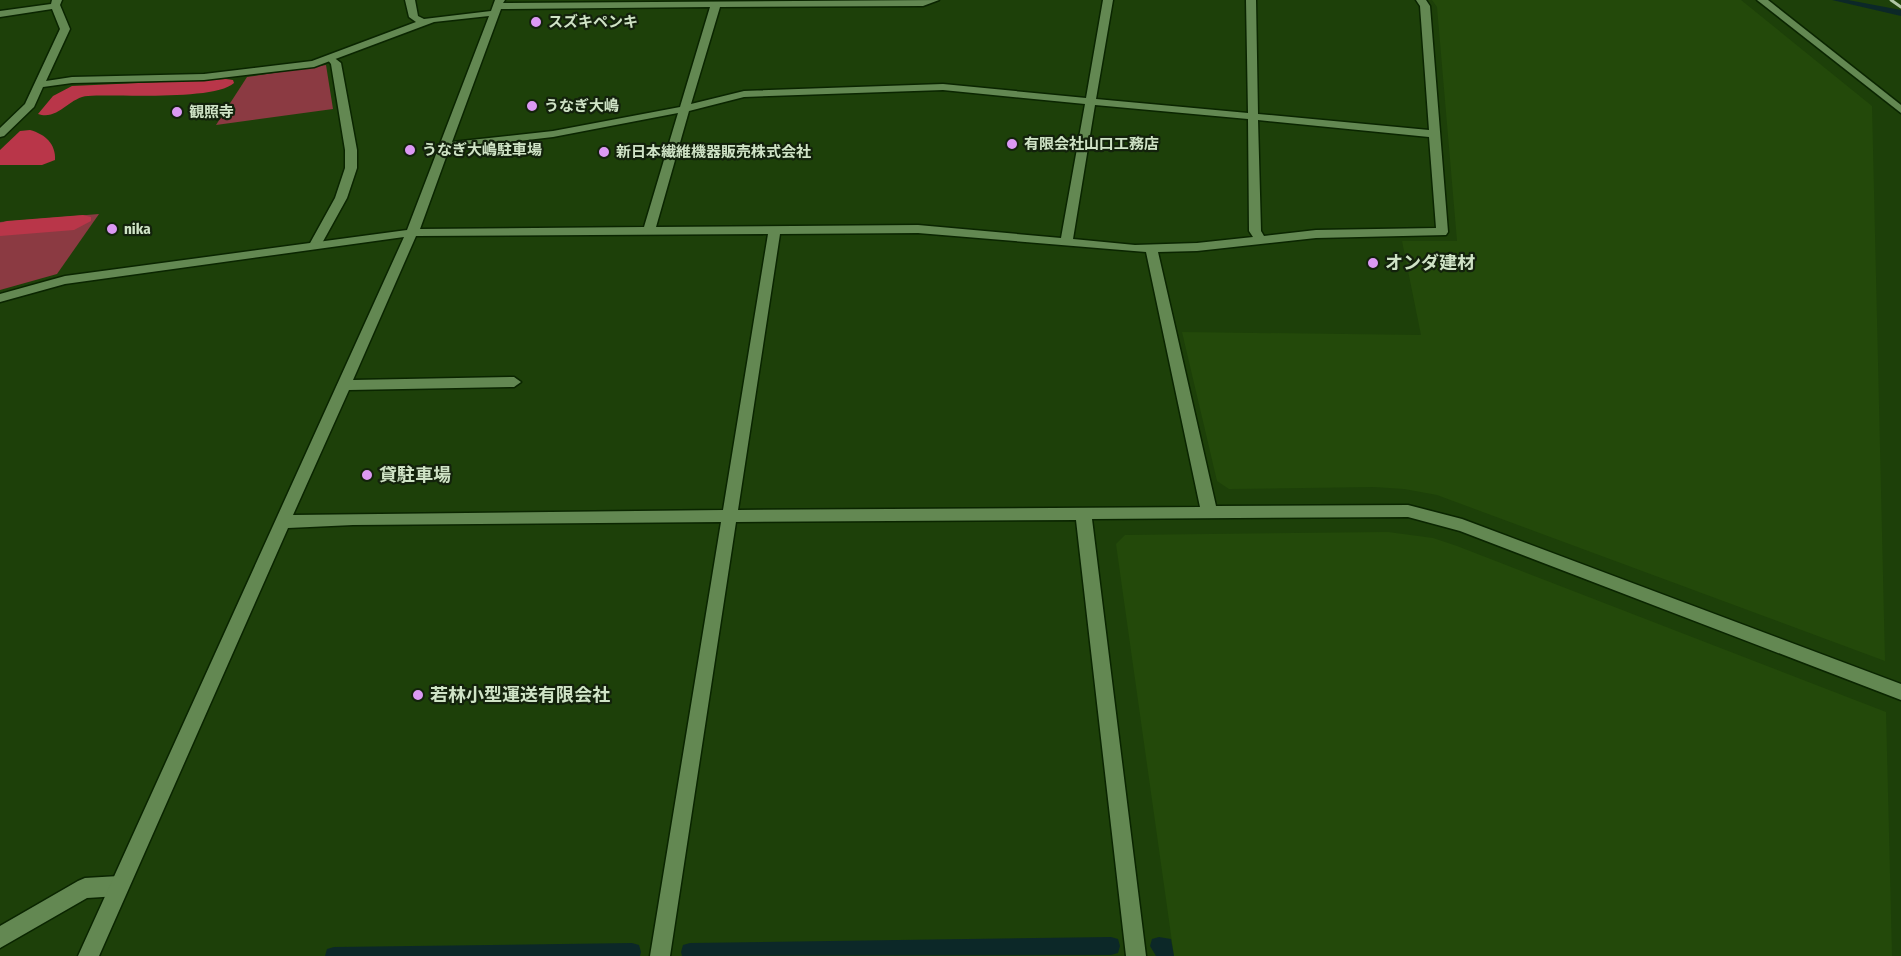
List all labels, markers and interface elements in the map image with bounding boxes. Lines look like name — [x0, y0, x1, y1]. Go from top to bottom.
place label: スズキペンキ — [548, 13, 638, 31]
marker: スズキペンキ — [529, 15, 543, 29]
place label: うなぎ大嶋 — [544, 97, 619, 115]
marker: うなぎ大嶋 — [525, 99, 539, 113]
place label: 観照寺 — [189, 103, 234, 121]
marker: 観照寺 — [170, 105, 184, 119]
place label: 有限会社山口工務店 — [1024, 135, 1159, 153]
marker: 有限会社山口工務店 — [1005, 137, 1019, 151]
place label: うなぎ大嶋駐車場 — [422, 141, 542, 159]
marker: うなぎ大嶋駐車場 — [403, 143, 417, 157]
place label: 新日本繊維機器販売株式会社 — [616, 143, 811, 161]
marker: 新日本繊維機器販売株式会社 — [597, 145, 611, 159]
place label: nika — [124, 220, 151, 238]
marker: nika — [105, 222, 119, 236]
place label: オンダ建材 — [1385, 252, 1475, 274]
marker: オンダ建材 — [1366, 256, 1380, 270]
place label: 貸駐車場 — [379, 464, 451, 486]
marker: 貸駐車場 — [360, 468, 374, 482]
place label: 若林小型運送有限会社 — [430, 684, 610, 706]
marker: 若林小型運送有限会社 — [411, 688, 425, 702]

